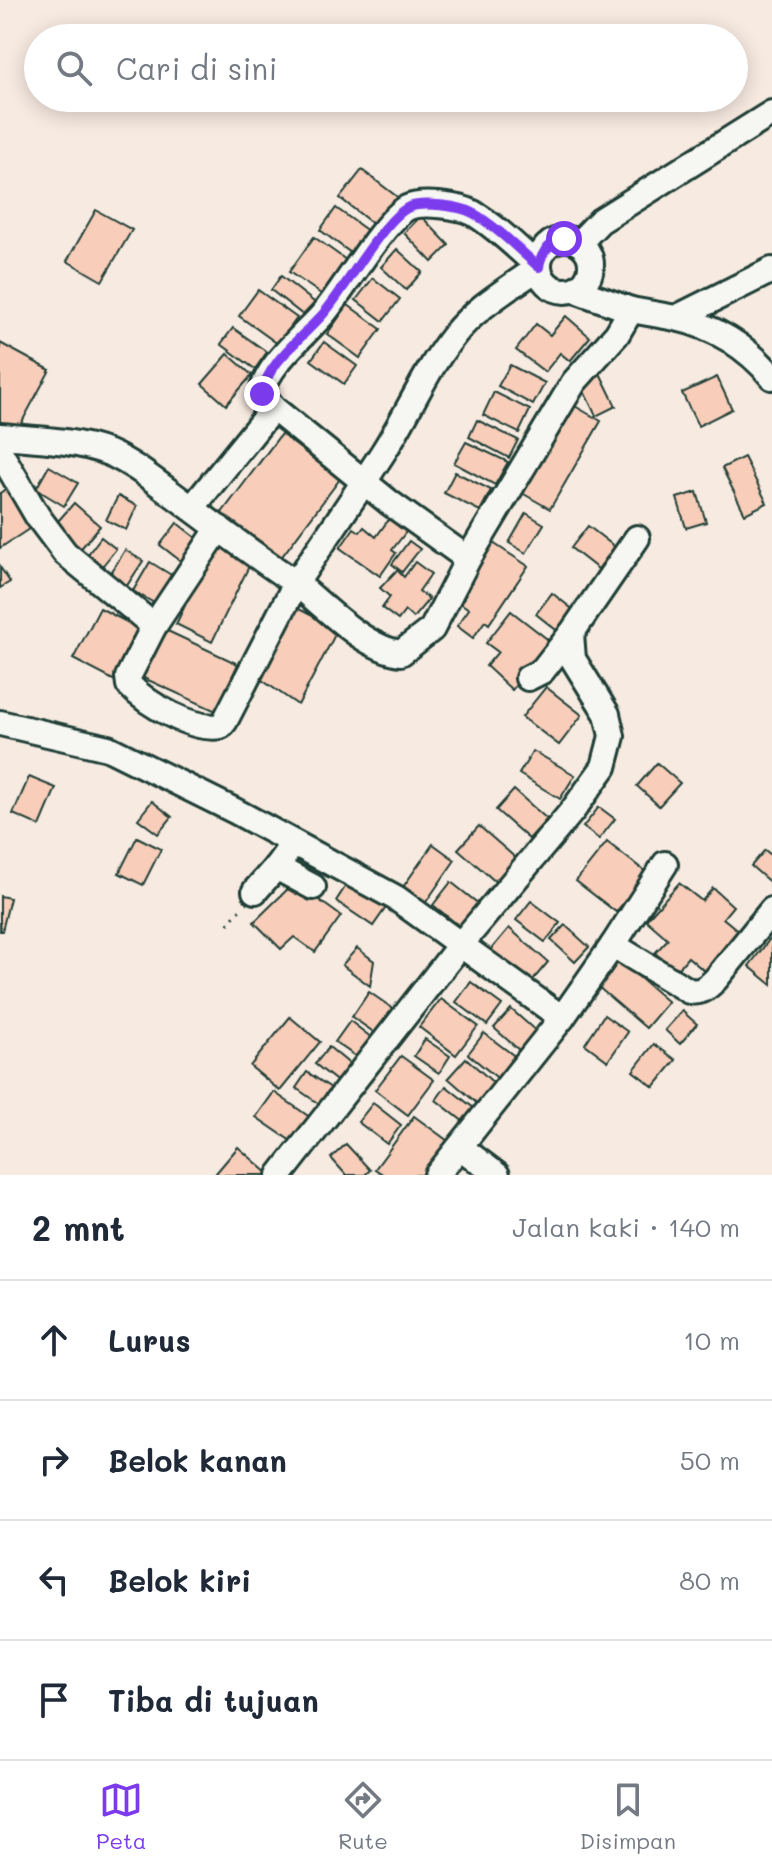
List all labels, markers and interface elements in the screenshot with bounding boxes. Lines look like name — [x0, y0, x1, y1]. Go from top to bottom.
search box — [24, 24, 748, 112]
icon: search — [52, 46, 96, 90]
text: Cari di sini — [116, 48, 277, 88]
route start — [546, 221, 582, 257]
route end — [244, 376, 280, 412]
text: 2 mnt — [32, 1205, 125, 1250]
text: Jalan kaki · 140 m — [512, 1210, 740, 1244]
icon: ahead — [32, 1318, 76, 1362]
text: Lurus — [108, 1320, 191, 1360]
text: 10 m — [683, 1323, 740, 1357]
icon: right — [32, 1438, 76, 1482]
text: Belok kanan — [108, 1440, 287, 1480]
text: 50 m — [680, 1443, 740, 1477]
icon: left — [32, 1558, 76, 1602]
text: Belok kiri — [108, 1560, 251, 1600]
text: 80 m — [679, 1563, 740, 1597]
icon: arrive — [32, 1678, 76, 1722]
text: Tiba di tujuan — [108, 1680, 319, 1720]
tab: Peta — [96, 1778, 146, 1855]
tab: Rute — [338, 1778, 388, 1855]
tab: Disimpan — [580, 1778, 676, 1855]

